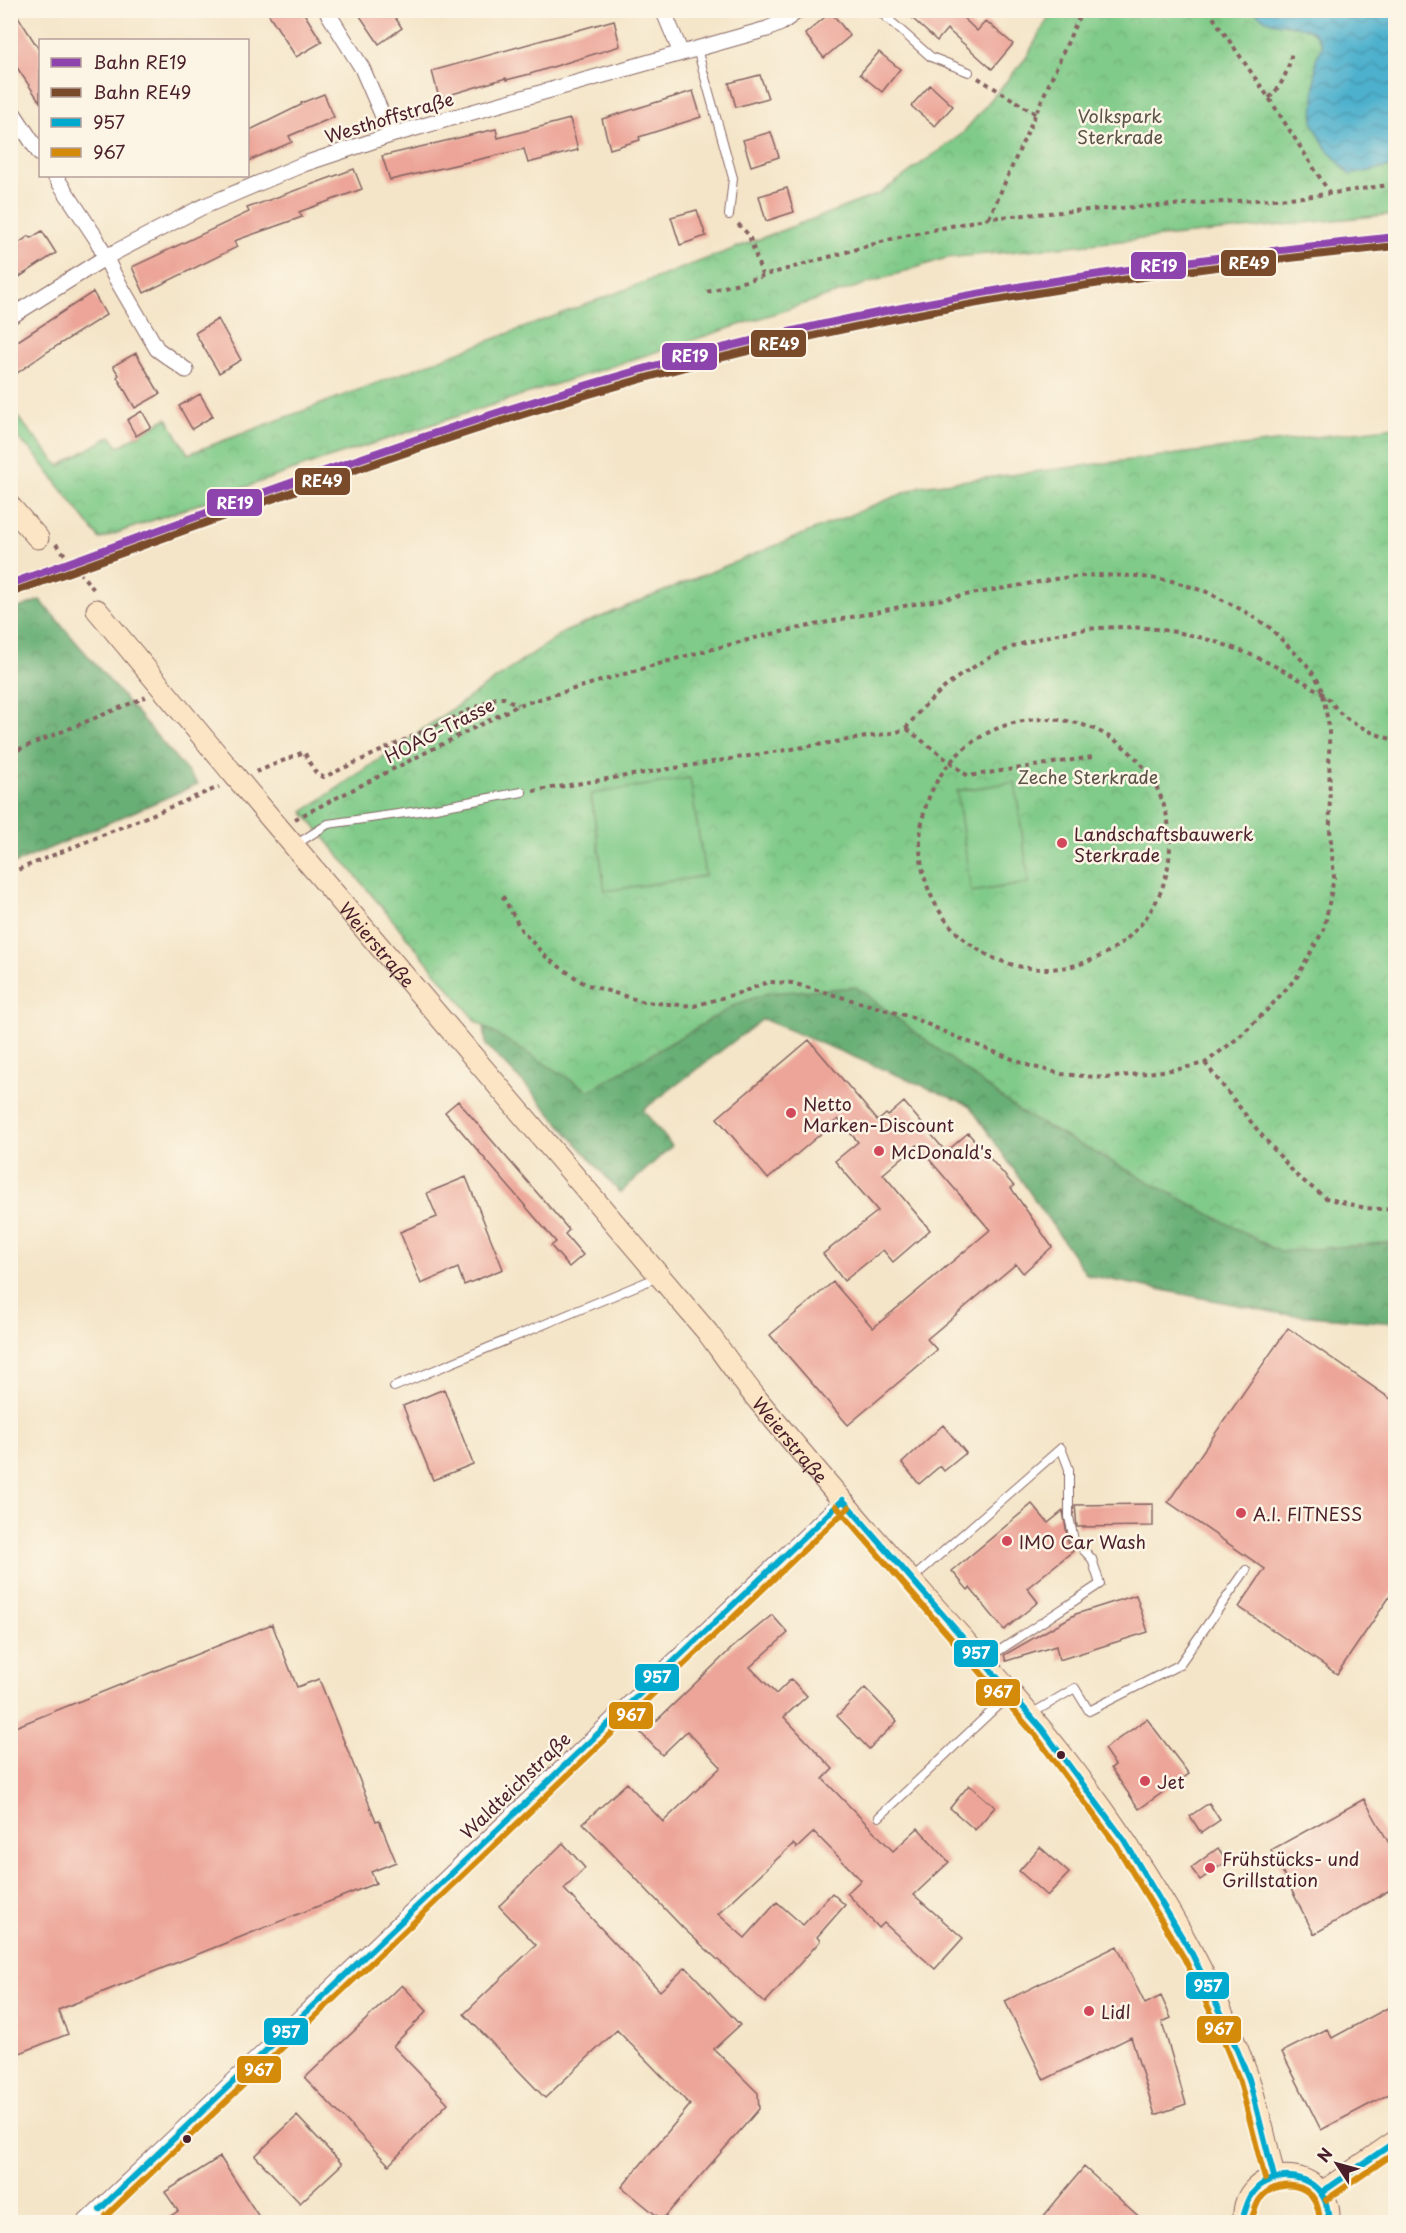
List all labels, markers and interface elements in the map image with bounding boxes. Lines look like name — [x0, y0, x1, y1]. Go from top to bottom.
legend — [39, 39, 249, 177]
text: Bahn RE19 — [93, 48, 187, 75]
text: Bahn RE49 — [93, 78, 191, 105]
street label: Westhoffstraße — [321, 85, 457, 149]
park label: Volkspark Sterkrade — [1077, 102, 1163, 150]
text: 957 — [93, 108, 125, 135]
text: 967 — [93, 138, 125, 165]
line badge: RE49 — [1220, 249, 1277, 277]
text: RE49 — [1228, 250, 1270, 274]
line badge: RE19 — [1130, 251, 1187, 280]
text: RE19 — [1141, 253, 1177, 277]
line badge: RE49 — [750, 329, 807, 358]
text: RE49 — [758, 331, 800, 355]
line badge: RE19 — [661, 342, 718, 371]
text: RE19 — [672, 343, 708, 367]
line badge: RE49 — [294, 467, 351, 496]
text: RE49 — [301, 468, 343, 492]
line badge: RE19 — [206, 488, 263, 517]
text: RE19 — [217, 490, 253, 514]
street label: HOAG-Trasse — [379, 691, 499, 769]
park label: Zeche Sterkrade — [1018, 763, 1158, 790]
place label: Landschaftsbauwerk Sterkrade — [1074, 820, 1254, 868]
marker: Landschaftsbauwerk Sterkrade — [1055, 836, 1069, 850]
street label: Weierstraße — [333, 895, 422, 993]
place label: Netto Marken-Discount — [803, 1090, 954, 1138]
marker: Netto Marken-Discount — [784, 1106, 798, 1120]
place label: McDonald's — [891, 1138, 992, 1165]
marker: McDonald's — [872, 1144, 886, 1158]
street label: Weierstraße — [747, 1390, 835, 1488]
place label: A.I. FITNESS — [1253, 1500, 1362, 1527]
marker: A.I. FITNESS — [1234, 1506, 1248, 1520]
place label: IMO Car Wash — [1019, 1528, 1146, 1555]
marker: IMO Car Wash — [1000, 1534, 1014, 1548]
line badge: 957 — [953, 1639, 999, 1668]
text: 957 — [962, 1640, 991, 1664]
line badge: 957 — [634, 1663, 680, 1692]
text: 957 — [643, 1664, 672, 1688]
line badge: 967 — [975, 1678, 1021, 1707]
text: 967 — [983, 1679, 1013, 1703]
line badge: 967 — [608, 1701, 654, 1730]
text: 967 — [616, 1702, 646, 1726]
street label: Waldteichstraße — [454, 1725, 576, 1845]
unlabelled marker — [1055, 1749, 1067, 1761]
place label: Jet — [1157, 1768, 1185, 1795]
marker: Jet — [1138, 1774, 1152, 1788]
place label: Frühstücks- und Grillstation — [1222, 1845, 1359, 1893]
marker: Frühstücks- und Grillstation — [1203, 1861, 1217, 1875]
line badge: 957 — [1185, 1971, 1230, 2000]
text: 957 — [1194, 1973, 1223, 1997]
place label: Lidl — [1101, 1998, 1131, 2025]
marker: Lidl — [1082, 2004, 1096, 2018]
line badge: 967 — [1196, 2015, 1242, 2044]
text: 967 — [1204, 2016, 1234, 2040]
line badge: 957 — [263, 2017, 309, 2046]
text: 957 — [272, 2019, 301, 2043]
line badge: 967 — [236, 2055, 282, 2084]
text: 967 — [244, 2057, 274, 2081]
unlabelled marker — [181, 2133, 193, 2145]
north arrow — [1307, 2134, 1367, 2194]
text: N — [1311, 2142, 1337, 2167]

